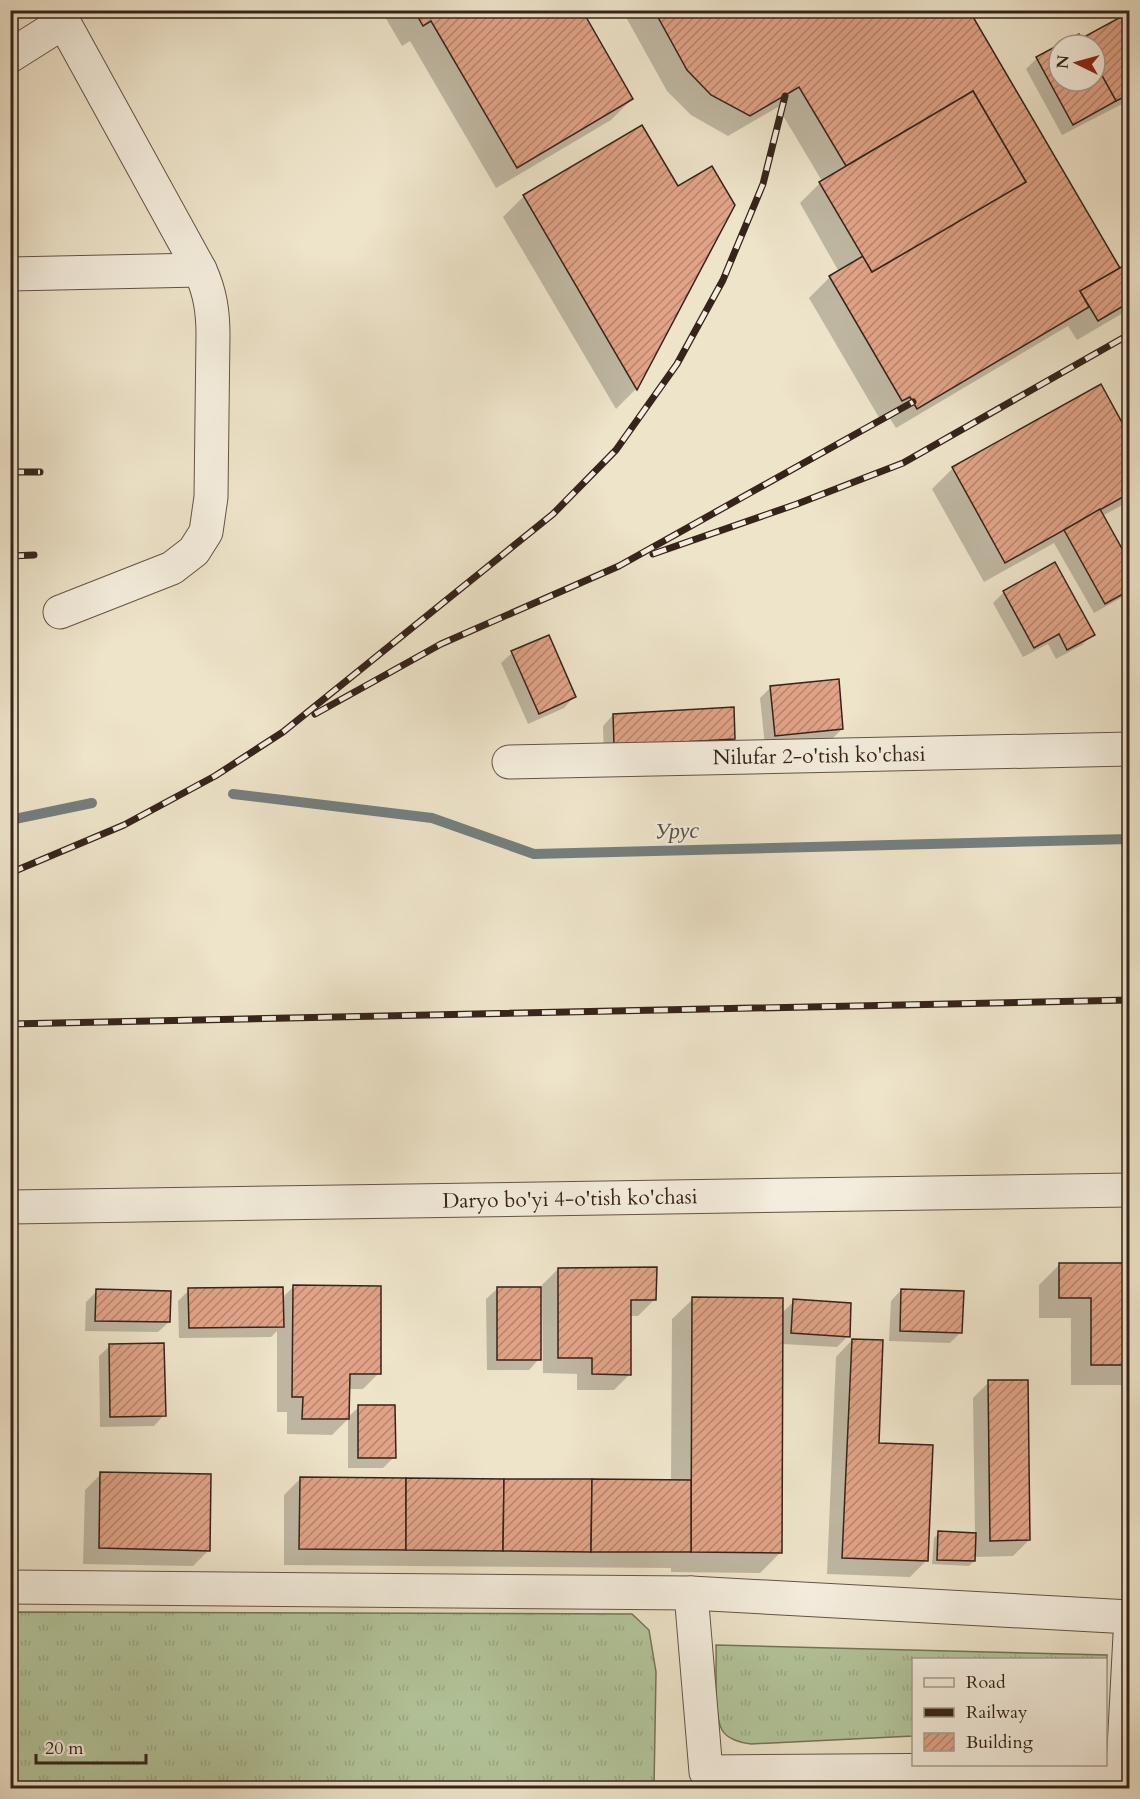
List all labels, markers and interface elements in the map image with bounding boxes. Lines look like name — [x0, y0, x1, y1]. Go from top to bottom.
north arrow — [1047, 33, 1107, 93]
text: N — [1051, 54, 1075, 70]
street label: Nilufar 2-o'tish ko'chasi — [712, 740, 926, 772]
water label: Урус — [655, 816, 700, 846]
street label: Daryo bo'yi 4-o'tish ko'chasi — [442, 1182, 698, 1216]
legend — [912, 1658, 1107, 1766]
text: Road — [966, 1670, 1006, 1695]
text: Railway — [966, 1700, 1028, 1725]
scale bar — [36, 1727, 146, 1765]
text: Building — [966, 1730, 1034, 1755]
text: 20 m — [45, 1736, 84, 1761]

